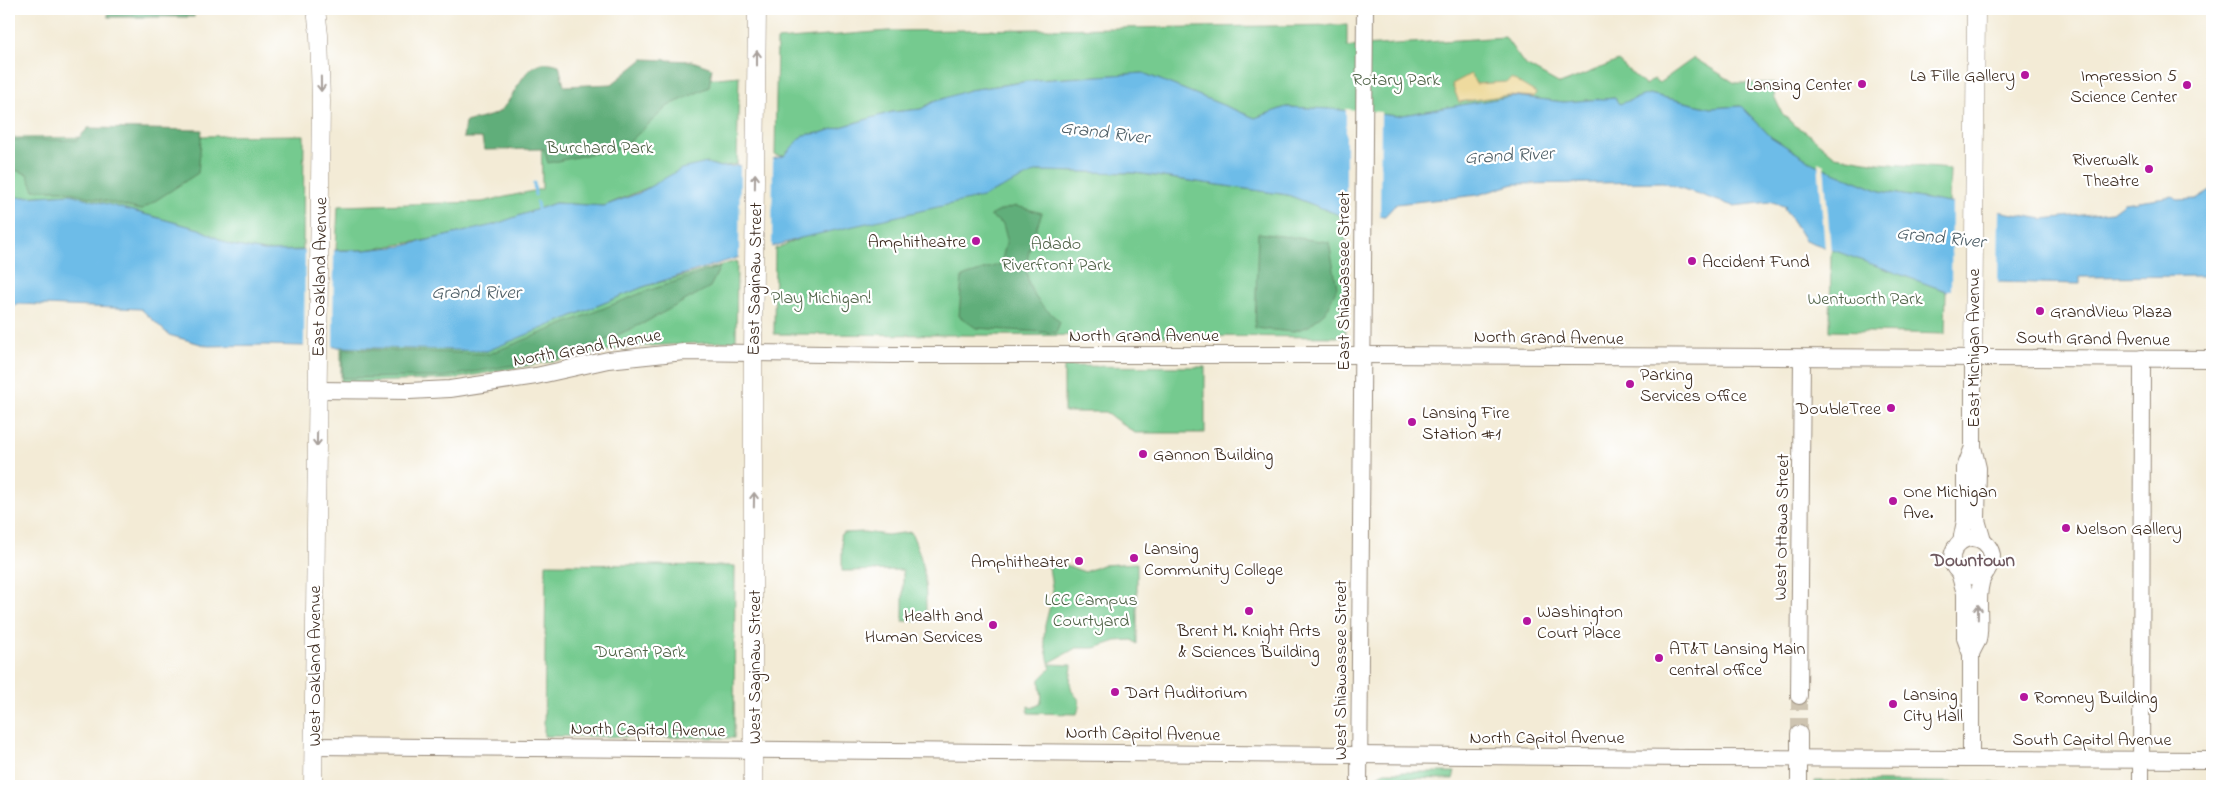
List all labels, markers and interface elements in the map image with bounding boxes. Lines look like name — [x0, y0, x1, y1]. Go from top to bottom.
one-way arrow — [752, 50, 762, 66]
place label: La Fille Gallery — [1910, 64, 2015, 90]
place label: Impression 5 Science Center — [2070, 64, 2177, 111]
park label: Rotary Park — [1352, 68, 1440, 94]
marker: La Fille Gallery — [2019, 69, 2031, 81]
place label: Lansing Center — [1746, 73, 1852, 100]
one-way arrow — [316, 75, 326, 91]
marker: Lansing Center — [1856, 78, 1868, 90]
marker: Impression 5 Science Center — [2181, 79, 2193, 91]
water label: Grand River — [1059, 115, 1153, 153]
park label: Burchard Park — [546, 136, 654, 162]
water label: Grand River — [1464, 141, 1556, 172]
place label: Riverwalk Theatre — [2072, 148, 2140, 195]
marker: Riverwalk Theatre — [2143, 163, 2155, 175]
one-way arrow — [750, 173, 760, 190]
street label: East Shiawassee Street — [1332, 191, 1358, 371]
street label: East Oakland Avenue — [307, 196, 335, 357]
street label: East Saginaw Street — [742, 202, 771, 356]
water label: Grand River — [1895, 220, 1989, 257]
place label: Amphitheatre — [868, 230, 967, 256]
park label: Adado Riverfront Park — [1001, 232, 1111, 279]
marker: Amphitheatre — [970, 235, 982, 247]
place label: Accident Fund — [1702, 250, 1810, 276]
marker: Accident Fund — [1686, 255, 1698, 267]
street label: East Michigan Avenue — [1962, 267, 1989, 428]
water label: Grand River — [431, 280, 523, 307]
park label: Play Michigan! — [771, 286, 871, 313]
park label: Wentworth Park — [1807, 287, 1923, 313]
place label: GrandView Plaza — [2050, 300, 2172, 326]
marker: GrandView Plaza — [2034, 305, 2046, 317]
street label: North Grand Avenue — [511, 323, 664, 375]
street label: North Grand Avenue — [1069, 324, 1220, 350]
street label: North Grand Avenue — [1474, 325, 1625, 353]
street label: South Grand Avenue — [2016, 326, 2171, 354]
place label: Parking Services Office — [1640, 363, 1748, 410]
marker: Parking Services Office — [1624, 378, 1636, 390]
place label: DoubleTree — [1795, 397, 1882, 423]
place label: Lansing Fire Station #1 — [1422, 401, 1511, 448]
marker: DoubleTree — [1885, 402, 1897, 414]
marker: Lansing Fire Station #1 — [1406, 416, 1418, 428]
one-way arrow — [312, 430, 322, 446]
place label: Gannon Building — [1153, 443, 1273, 470]
marker: Gannon Building — [1137, 448, 1149, 460]
street label: West Ottawa Street — [1769, 453, 1797, 601]
place label: One Michigan Ave. — [1903, 480, 1997, 527]
one-way arrow — [749, 492, 759, 508]
marker: One Michigan Ave. — [1887, 495, 1899, 507]
place label: Nelson Gallery — [2076, 517, 2182, 543]
marker: Nelson Gallery — [2060, 522, 2072, 534]
place label: Lansing Community College — [1144, 537, 1284, 585]
district label: Downtown — [1930, 548, 2015, 575]
place label: Amphitheater — [971, 550, 1069, 576]
marker: Lansing Community College — [1128, 552, 1140, 564]
marker: Amphitheater — [1073, 555, 1085, 567]
street label: West Shiawassee Street — [1329, 580, 1355, 760]
street label: West Oakland Avenue — [303, 584, 329, 747]
park label: LCC Campus Courtyard — [1044, 588, 1138, 635]
street label: West Saginaw Street — [743, 590, 770, 744]
place label: Washington Court Place — [1537, 600, 1623, 647]
place label: Health and Human Services — [865, 604, 983, 651]
marker: Brent M. Knight Arts & Sciences Building — [1243, 605, 1255, 617]
one-way arrow — [1973, 605, 1983, 621]
marker: Washington Court Place — [1521, 615, 1533, 627]
marker: Health and Human Services — [987, 619, 999, 631]
place label: Brent M. Knight Arts & Sciences Building — [1176, 619, 1321, 667]
place label: AT&T Lansing Main central office — [1669, 637, 1805, 684]
park label: Durant Park — [594, 640, 685, 666]
marker: AT&T Lansing Main central office — [1653, 652, 1665, 664]
place label: Dart Auditorium — [1124, 681, 1247, 707]
place label: Lansing City Hall — [1903, 683, 1963, 730]
marker: Dart Auditorium — [1109, 686, 1121, 698]
place label: Romney Building — [2034, 686, 2158, 713]
marker: Romney Building — [2018, 691, 2030, 703]
marker: Lansing City Hall — [1887, 698, 1899, 710]
street label: North Capitol Avenue — [570, 717, 727, 745]
street label: North Capitol Avenue — [1065, 721, 1222, 749]
street label: North Capitol Avenue — [1469, 726, 1625, 752]
street label: South Capitol Avenue — [2012, 728, 2172, 754]

